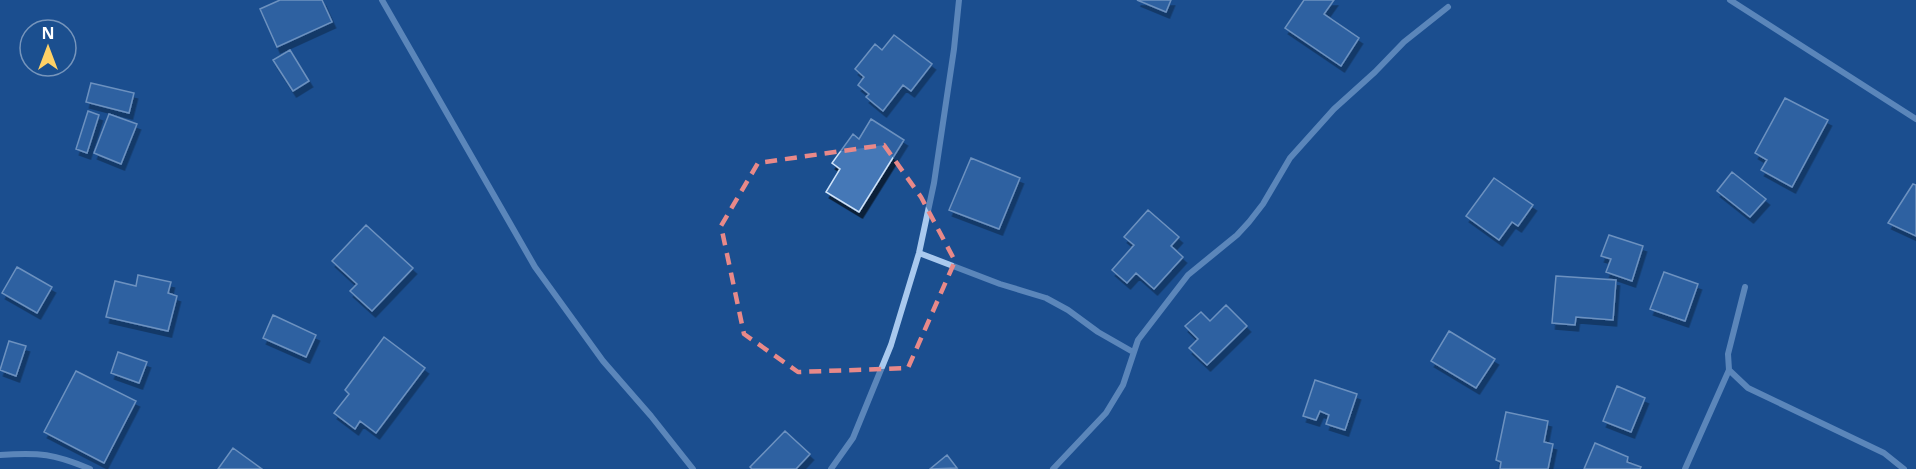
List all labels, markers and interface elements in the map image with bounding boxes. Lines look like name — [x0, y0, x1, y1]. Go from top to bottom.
north arrow — [18, 18, 78, 78]
text: N — [41, 22, 55, 44]

